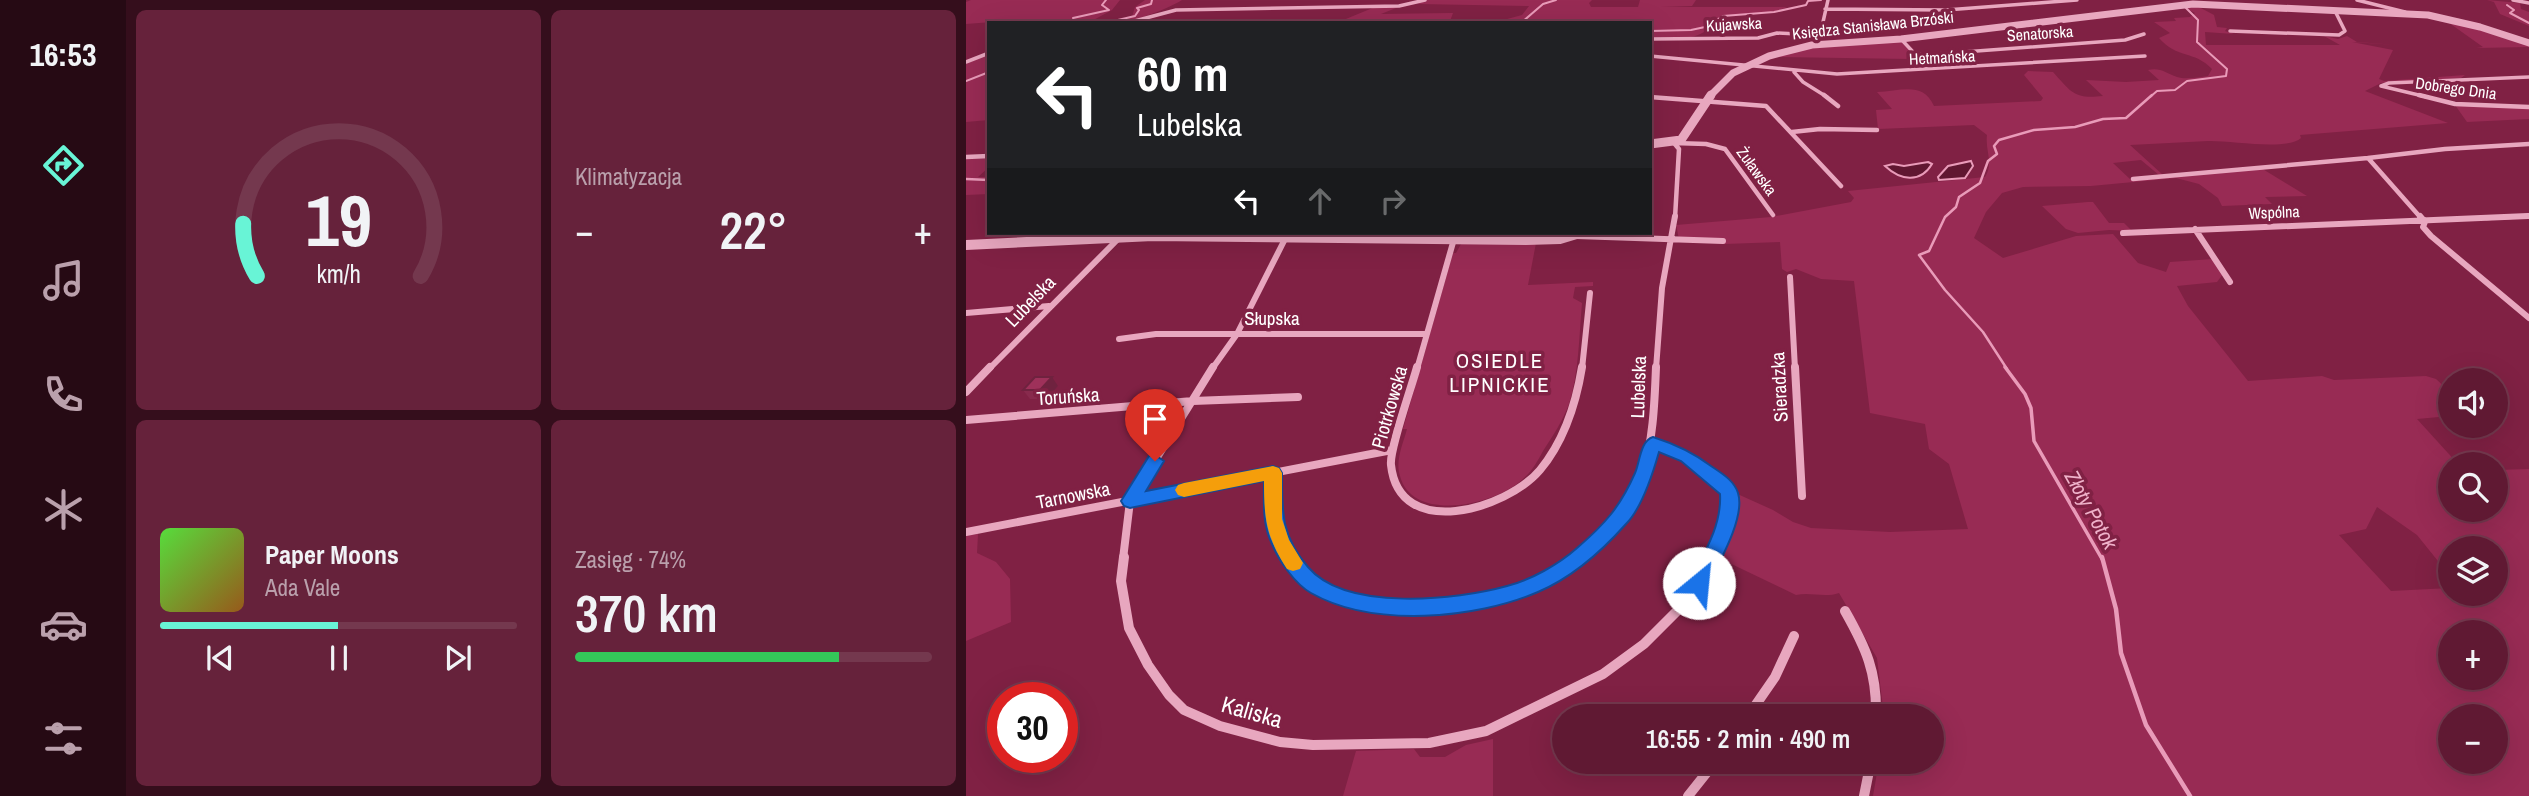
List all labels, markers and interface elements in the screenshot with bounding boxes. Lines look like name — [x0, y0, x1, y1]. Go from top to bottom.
street label: Księdza Stanisława Brzóski — [1791, 6, 1955, 44]
street label: Kujawska — [1705, 12, 1763, 36]
street label: Senatorska — [2006, 20, 2075, 46]
text: 16:53 — [29, 33, 97, 76]
text: 60 m — [1137, 40, 1229, 106]
street label: Hetmańska — [1908, 44, 1976, 70]
icon: left — [1022, 49, 1113, 140]
street label: Dobrego Dnia — [2414, 71, 2499, 105]
text: Lubelska — [1137, 103, 1242, 146]
icon: directions — [39, 141, 88, 190]
street label: Żuławska — [1732, 142, 1783, 200]
text: Klimatyzacja — [575, 161, 682, 192]
text: 19 — [305, 171, 372, 269]
icon: left — [1228, 182, 1266, 220]
icon: ahead — [1301, 182, 1339, 220]
icon: right — [1374, 182, 1412, 220]
text: 22° — [719, 195, 788, 265]
street label: Wspólna — [2248, 200, 2301, 224]
text: − — [575, 205, 593, 256]
text: + — [914, 205, 932, 256]
icon: music — [39, 256, 88, 305]
text: km/h — [316, 257, 361, 291]
street label: Lubelska — [999, 269, 1061, 332]
street label: Słupska — [1244, 305, 1300, 331]
district label: OSIEDLE LIPNICKIE — [1449, 346, 1551, 399]
street label: Sieradzka — [1764, 351, 1794, 423]
street label: Lubelska — [1624, 355, 1652, 419]
street label: Piotrkowska — [1365, 362, 1413, 451]
map controls — [2438, 368, 2508, 774]
button: sound — [2438, 368, 2508, 438]
icon: phone — [39, 370, 88, 419]
street label: Toruńska — [1036, 381, 1101, 411]
pin — [1125, 389, 1185, 461]
icon: arrive — [1136, 400, 1174, 438]
button: search — [2438, 452, 2508, 522]
water label: Złoty Potok — [2057, 464, 2126, 556]
street label: Tarnowska — [1034, 475, 1113, 515]
icon: climate — [39, 485, 88, 534]
button: layers — [2438, 536, 2508, 606]
text: Paper Moons — [265, 537, 399, 572]
text: Zasięg · 74% — [575, 544, 686, 575]
position arrow — [1662, 546, 1736, 620]
text: Ada Vale — [265, 572, 340, 603]
text: 370 km — [575, 578, 718, 648]
icon: car — [39, 600, 88, 649]
button: + — [2438, 620, 2508, 690]
icon: previous — [201, 639, 239, 677]
icon: pause — [320, 639, 358, 677]
icon: next — [439, 639, 477, 677]
speed limit sign: 30 — [987, 682, 1078, 773]
street label: Kaliska — [1218, 688, 1287, 735]
button: − — [2438, 704, 2508, 774]
icon: filters — [39, 714, 88, 763]
text: 16:55 · 2 min · 490 m — [1646, 721, 1850, 756]

